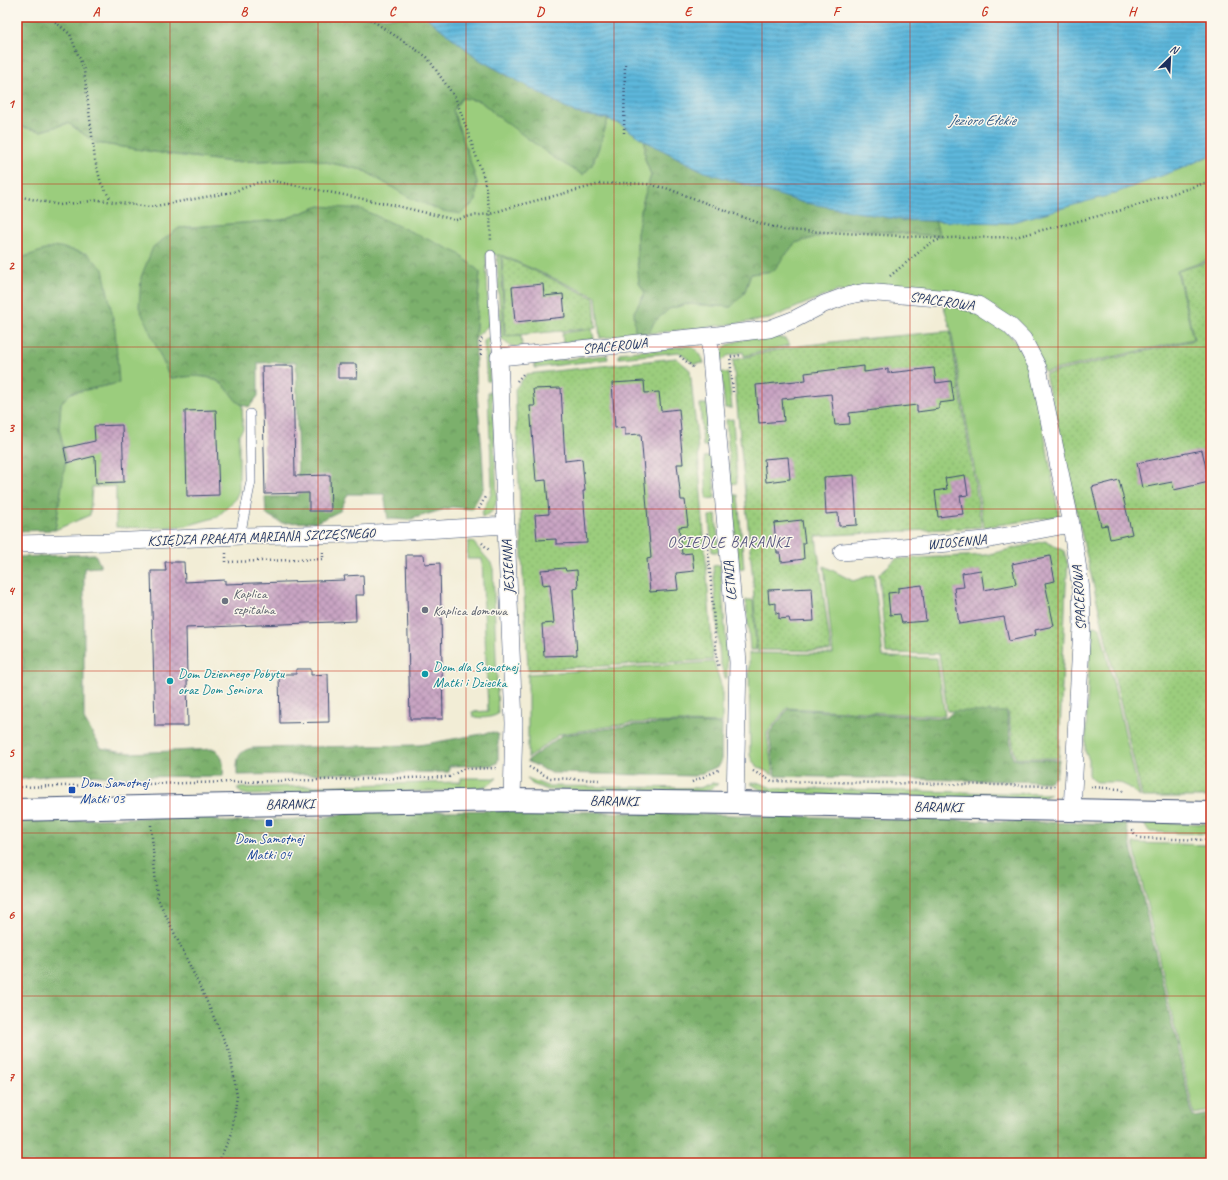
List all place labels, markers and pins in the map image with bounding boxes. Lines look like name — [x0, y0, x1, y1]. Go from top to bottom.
place label: Kaplica szpitalna — [233, 585, 276, 618]
marker: Kaplica szpitalna — [220, 596, 230, 606]
place label: Kaplica domowa — [433, 602, 508, 619]
marker: Kaplica domowa — [420, 605, 430, 615]
place label: Dom dla Samotnej Matki i Dziecka — [433, 658, 520, 691]
place label: Dom Dziennego Pobytu oraz Dom Seniora — [178, 665, 285, 698]
marker: Dom dla Samotnej Matki i Dziecka — [420, 669, 430, 679]
marker: Dom Dziennego Pobytu oraz Dom Seniora — [165, 676, 175, 686]
place label: Dom Samotnej Matki 03 — [80, 774, 151, 807]
marker: Dom Samotnej Matki 03 — [67, 785, 77, 795]
marker: Dom Samotnej Matki 04 — [264, 818, 274, 828]
place label: Dom Samotnej Matki 04 — [235, 830, 305, 863]

